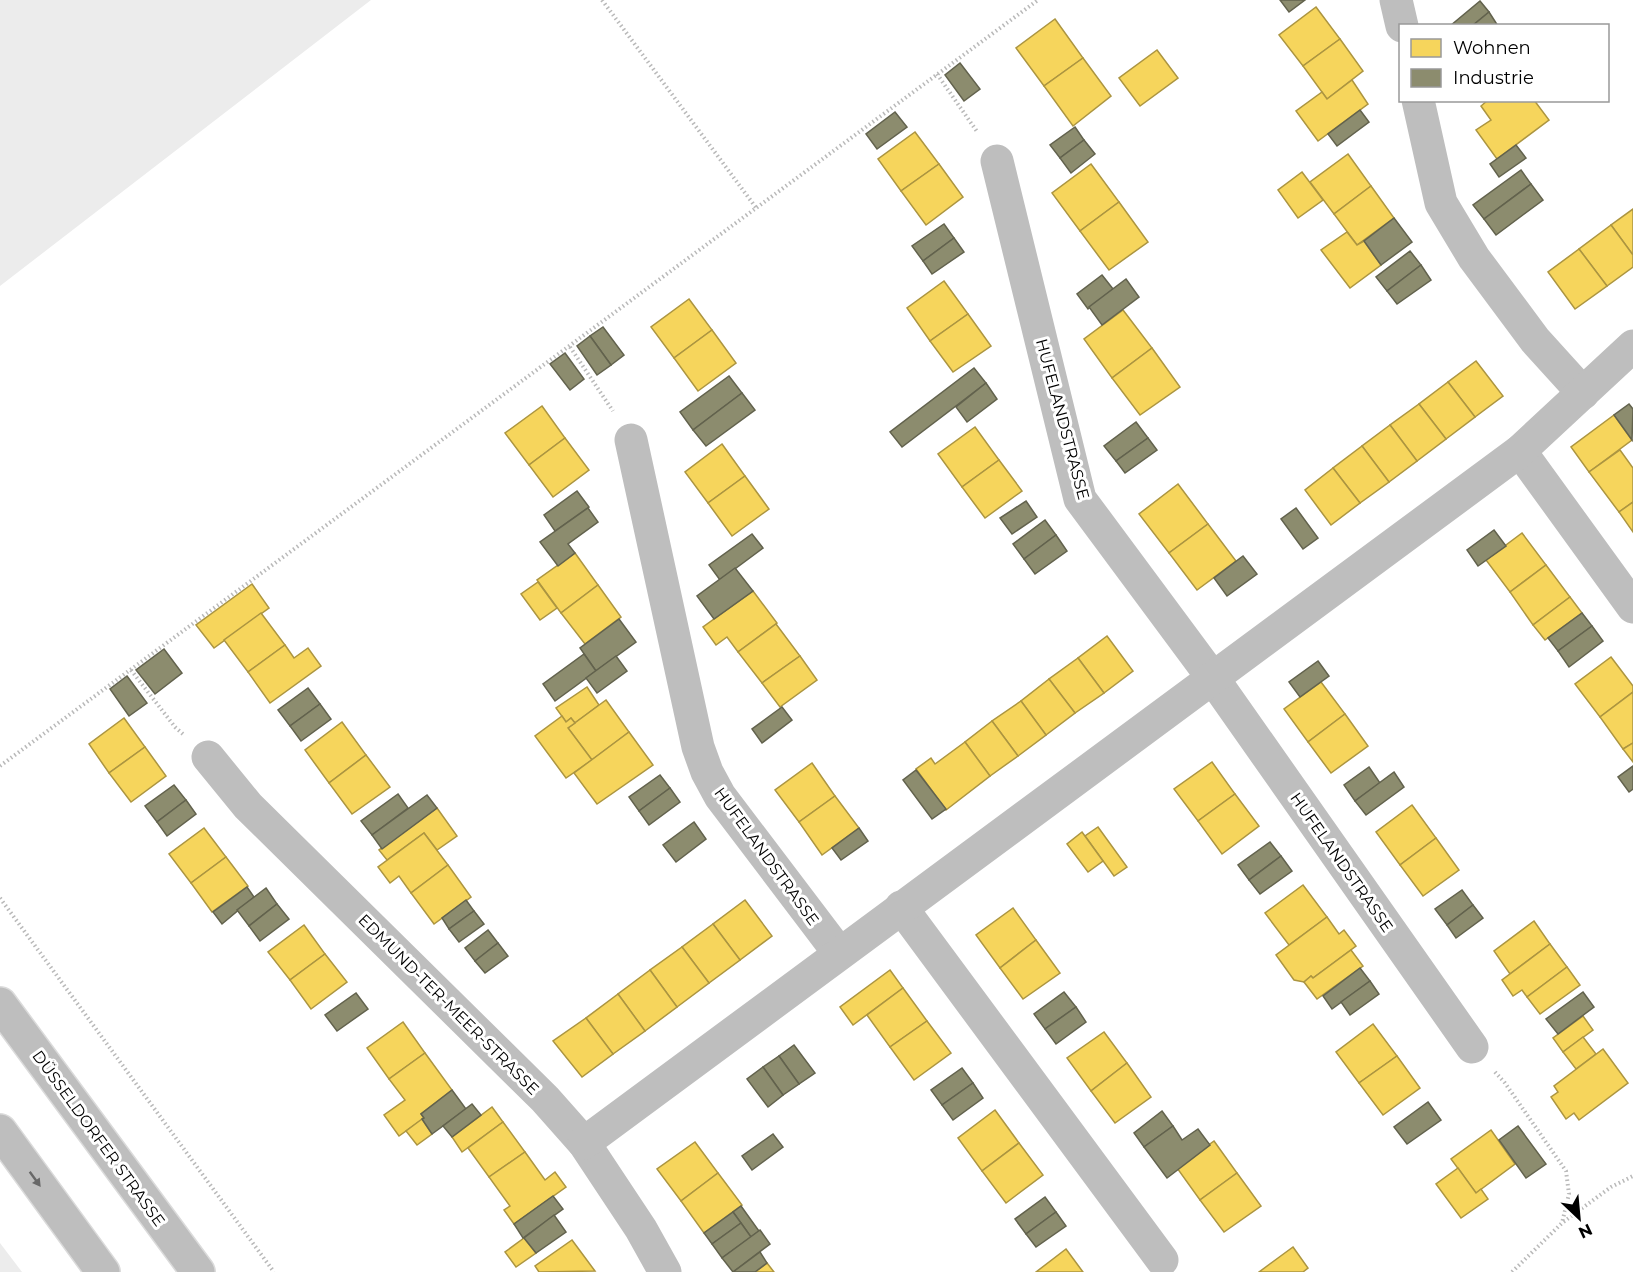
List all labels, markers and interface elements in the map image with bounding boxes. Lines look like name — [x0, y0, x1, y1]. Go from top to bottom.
legend — [1399, 24, 1609, 102]
text: Wohnen — [1453, 37, 1531, 59]
text: Industrie — [1453, 67, 1534, 89]
street label: HUFELANDSTRASSE — [1032, 337, 1093, 502]
street label: HUFELANDSTRASSE — [710, 784, 823, 929]
street label: HUFELANDSTRASSE — [1286, 789, 1397, 936]
street label: EDMUND-TER-MEER-STRASSE — [354, 910, 543, 1099]
street label: DÜSSELDORFER STRASSE — [28, 1046, 170, 1230]
one-way arrow — [28, 1171, 40, 1186]
north arrow — [1549, 1188, 1609, 1248]
text: N — [1575, 1220, 1595, 1242]

